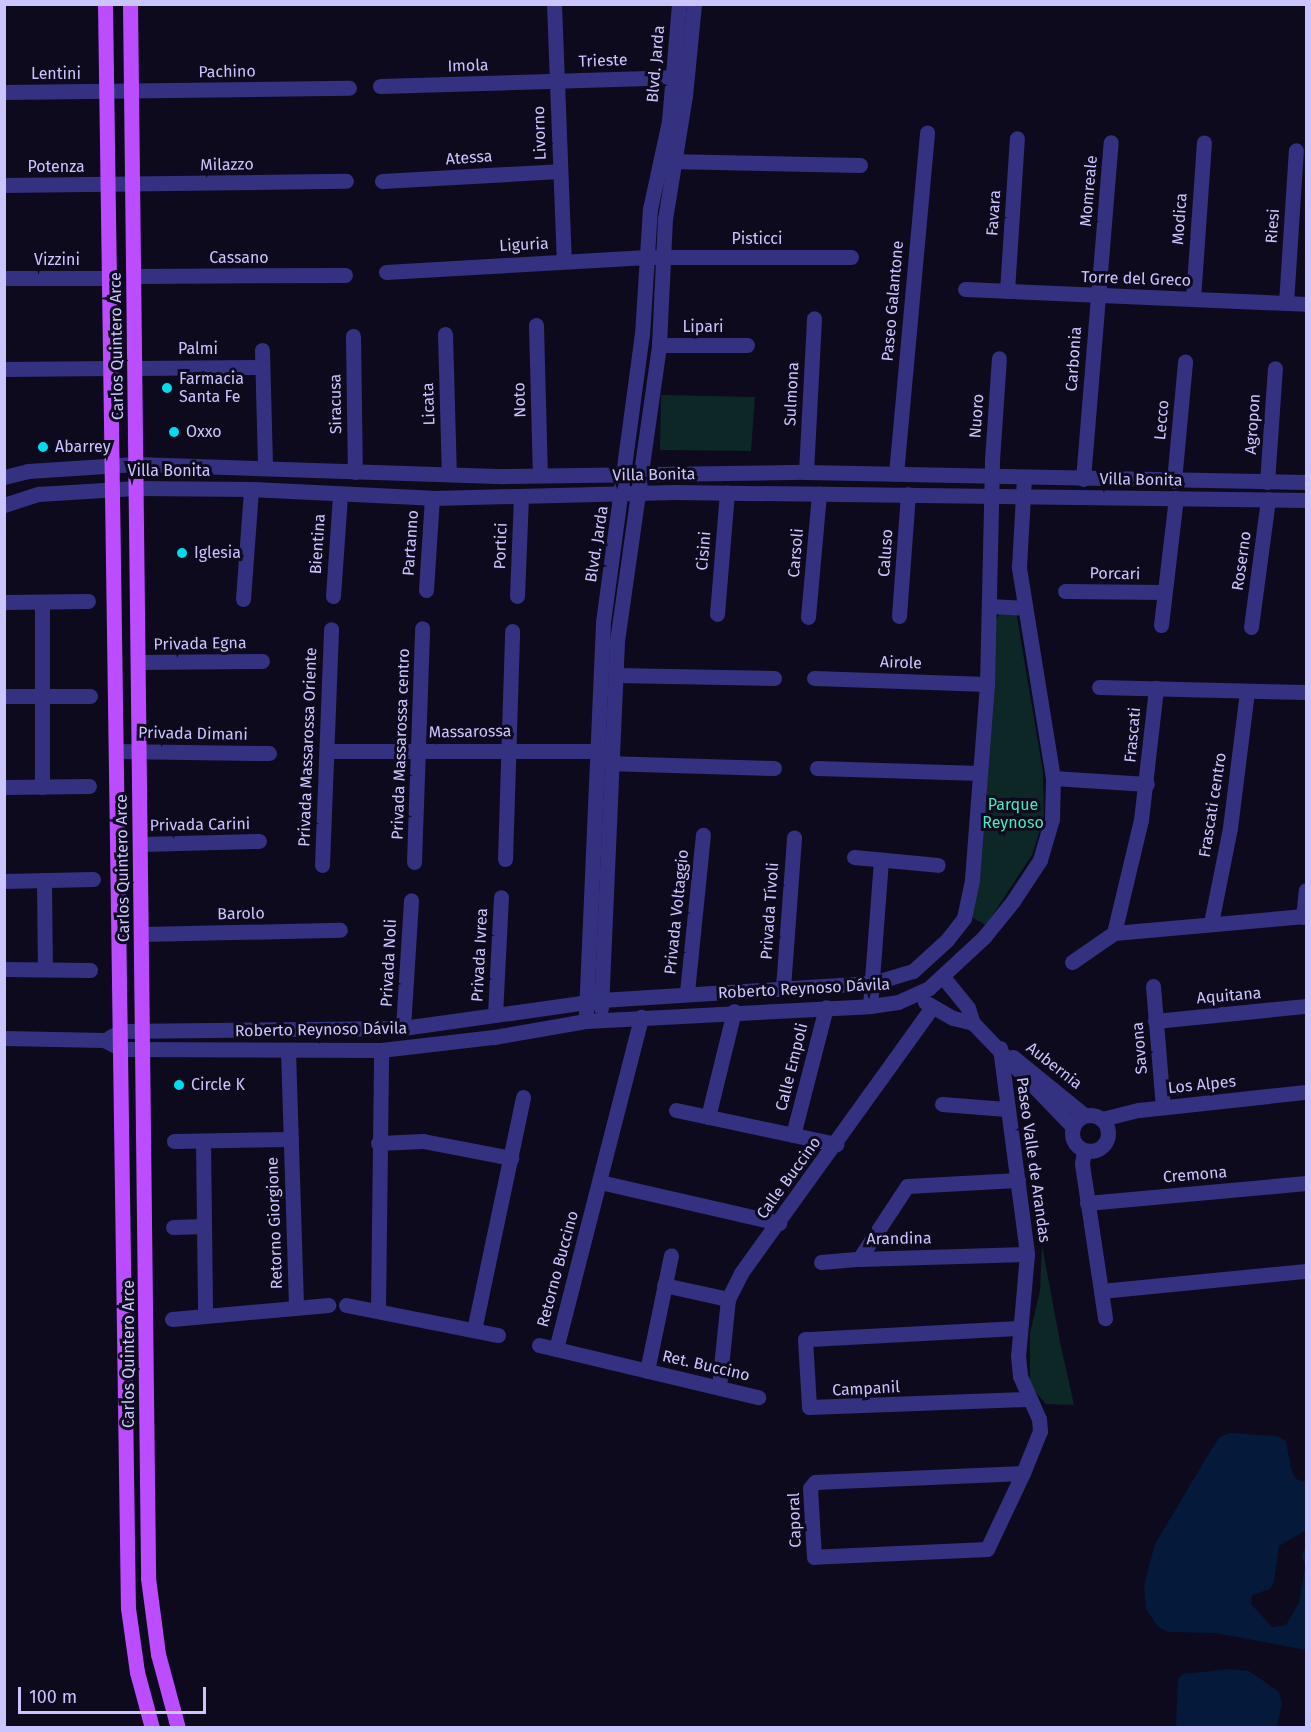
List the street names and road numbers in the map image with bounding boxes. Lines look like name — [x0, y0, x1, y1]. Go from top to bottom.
street label: Blvd. Jarda — [643, 25, 669, 103]
street label: Trieste — [578, 51, 628, 71]
street label: Imola — [447, 56, 489, 76]
street label: Pachino — [198, 62, 256, 82]
street label: Lentini — [31, 64, 81, 84]
street label: Livorno — [529, 105, 551, 161]
street label: Atessa — [445, 147, 493, 169]
street label: Momreale — [1076, 154, 1102, 228]
street label: Milazzo — [200, 155, 254, 175]
street label: Potenza — [27, 157, 85, 177]
street label: Favara — [983, 189, 1005, 237]
street label: Modica — [1169, 192, 1191, 246]
street label: Riesi — [1262, 208, 1284, 244]
street label: Pisticci — [731, 229, 783, 249]
street label: Liguria — [499, 234, 549, 256]
street label: Paseo Galantone — [878, 240, 908, 362]
street label: Cassano — [209, 248, 269, 268]
street label: Vizzini — [34, 250, 80, 270]
street label: Torre del Greco — [1081, 267, 1191, 291]
street label: Carlos Quintero Arce — [106, 272, 128, 420]
street label: Lipari — [682, 317, 724, 337]
street label: Carbonia — [1062, 326, 1086, 392]
street label: Palmi — [178, 339, 218, 359]
street label: Sulmona — [781, 362, 803, 426]
street label: Siracusa — [326, 374, 346, 434]
street label: Licata — [419, 382, 439, 426]
street label: Noto — [510, 382, 530, 418]
street label: Nuoro — [966, 393, 988, 439]
street label: Agropon — [1241, 393, 1265, 455]
street label: Lecco — [1151, 399, 1173, 441]
street label: Villa Bonita — [128, 461, 210, 481]
street label: Villa Bonita — [612, 465, 696, 485]
street label: Villa Bonita — [1099, 470, 1183, 490]
street label: Blvd. Jarda — [581, 504, 613, 584]
street label: Partanno — [399, 510, 423, 576]
street label: Bientina — [306, 513, 330, 575]
street label: Portici — [491, 522, 511, 570]
street label: Carsoli — [784, 528, 808, 578]
street label: Caluso — [875, 528, 897, 578]
street label: Roserno — [1228, 530, 1256, 592]
street label: Cisini — [693, 531, 715, 571]
street label: Porcari — [1089, 564, 1141, 584]
street label: Privada Egna — [153, 634, 247, 654]
street label: Privada Massarossa Oriente — [295, 647, 321, 847]
street label: Privada Massarossa centro — [388, 648, 414, 840]
street label: Airole — [880, 653, 922, 673]
street label: Frascati — [1121, 707, 1145, 763]
street label: Massarossa — [428, 722, 512, 742]
street label: Privada Dimani — [138, 723, 248, 745]
street label: Frascati centro — [1195, 751, 1231, 859]
street label: Carlos Quintero Arce — [112, 794, 134, 942]
street label: Privada Carini — [150, 815, 250, 835]
street label: Privada Voltaggio — [661, 848, 693, 976]
street label: Privada Tívoli — [757, 862, 783, 960]
street label: Barolo — [217, 904, 265, 924]
street label: Privada Ivrea — [468, 908, 492, 1002]
street label: Privada Noli — [377, 919, 401, 1007]
street label: Roberto Reynoso Dávila — [717, 975, 891, 1003]
street label: Aquitana — [1196, 984, 1262, 1008]
street label: Roberto Reynoso Dávila — [235, 1019, 407, 1041]
street label: Calle Empoli — [772, 1021, 812, 1113]
street label: Savona — [1128, 1021, 1152, 1075]
street label: Aubernia — [1022, 1038, 1086, 1094]
street label: Los Alpes — [1167, 1072, 1237, 1098]
street label: Paseo Valle de Arandas — [1012, 1076, 1054, 1244]
street label: Calle Buccino — [753, 1133, 825, 1223]
street label: Retorno Giorgione — [263, 1157, 287, 1289]
street label: Cremona — [1162, 1163, 1228, 1187]
street label: Retorno Buccino — [533, 1209, 583, 1329]
street label: Arandina — [866, 1229, 932, 1249]
street label: Carlos Quintero Arce — [119, 1280, 139, 1428]
street label: Ret. Buccino — [660, 1347, 752, 1385]
street label: Campanil — [832, 1378, 900, 1400]
street label: Caporal — [784, 1492, 806, 1548]

